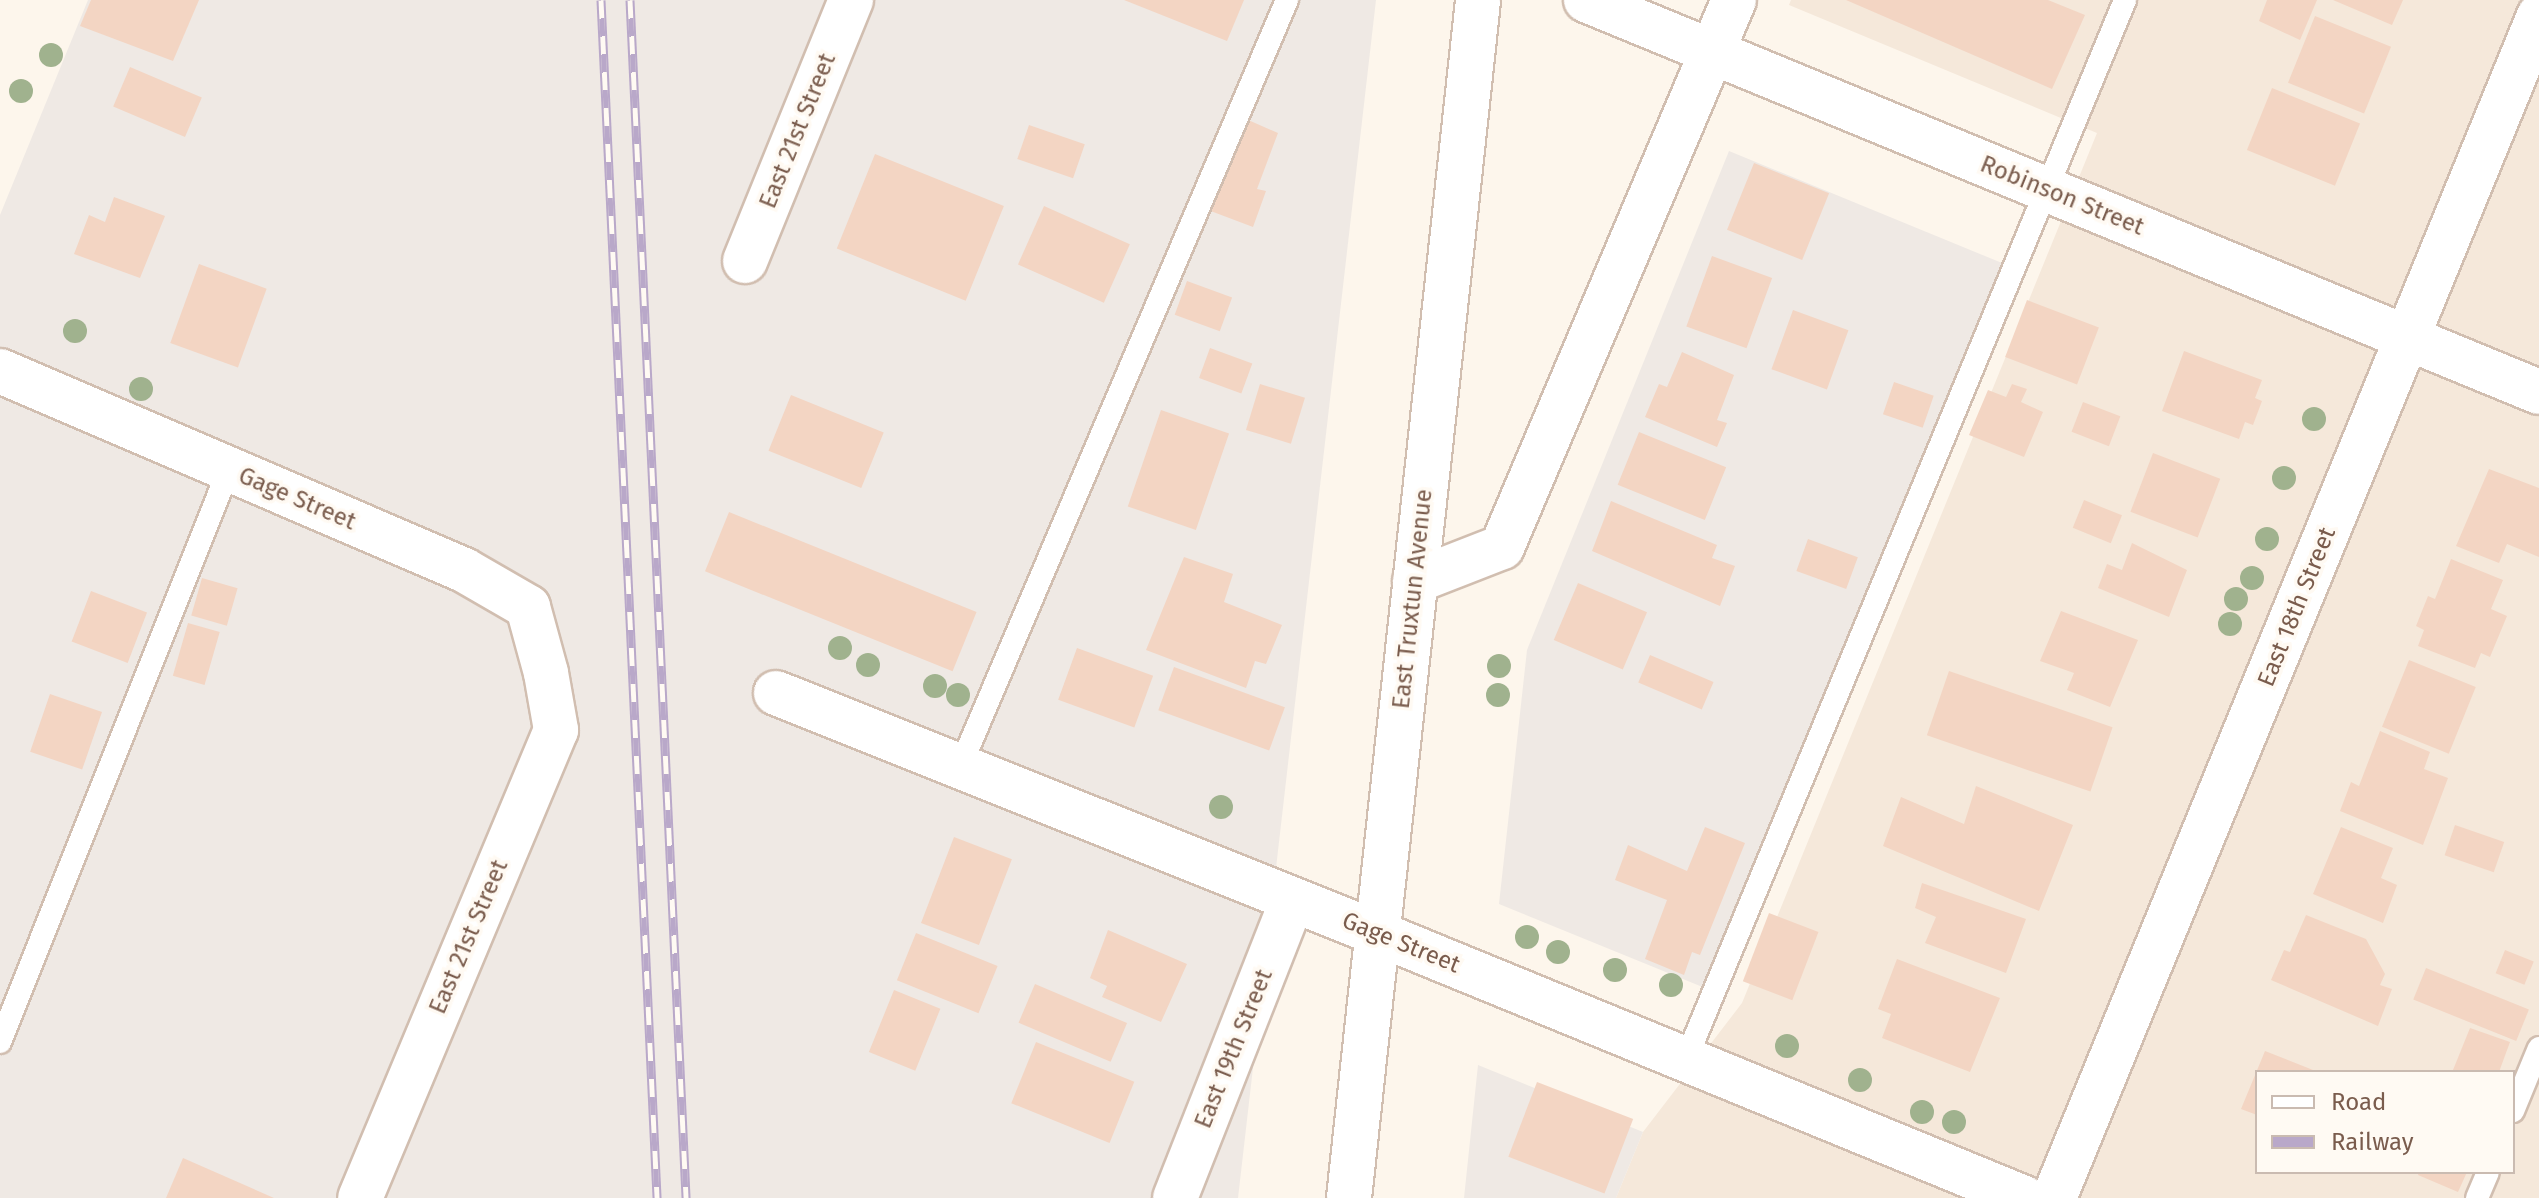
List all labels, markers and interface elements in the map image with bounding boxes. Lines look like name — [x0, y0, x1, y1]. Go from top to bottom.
street label: East 21st Street — [754, 49, 842, 213]
street label: Robinson Street — [1976, 150, 2148, 242]
street label: Gage Street — [234, 461, 360, 537]
street label: East Truxtun Avenue — [1387, 488, 1439, 710]
street label: East 18th Street — [2252, 523, 2342, 691]
street label: East 21st Street — [424, 856, 514, 1018]
street label: Gage Street — [1338, 906, 1464, 980]
street label: East 19th Street — [1189, 965, 1279, 1133]
legend — [2255, 1070, 2515, 1174]
text: Road — [2331, 1088, 2386, 1116]
text: Railway — [2331, 1128, 2414, 1156]

